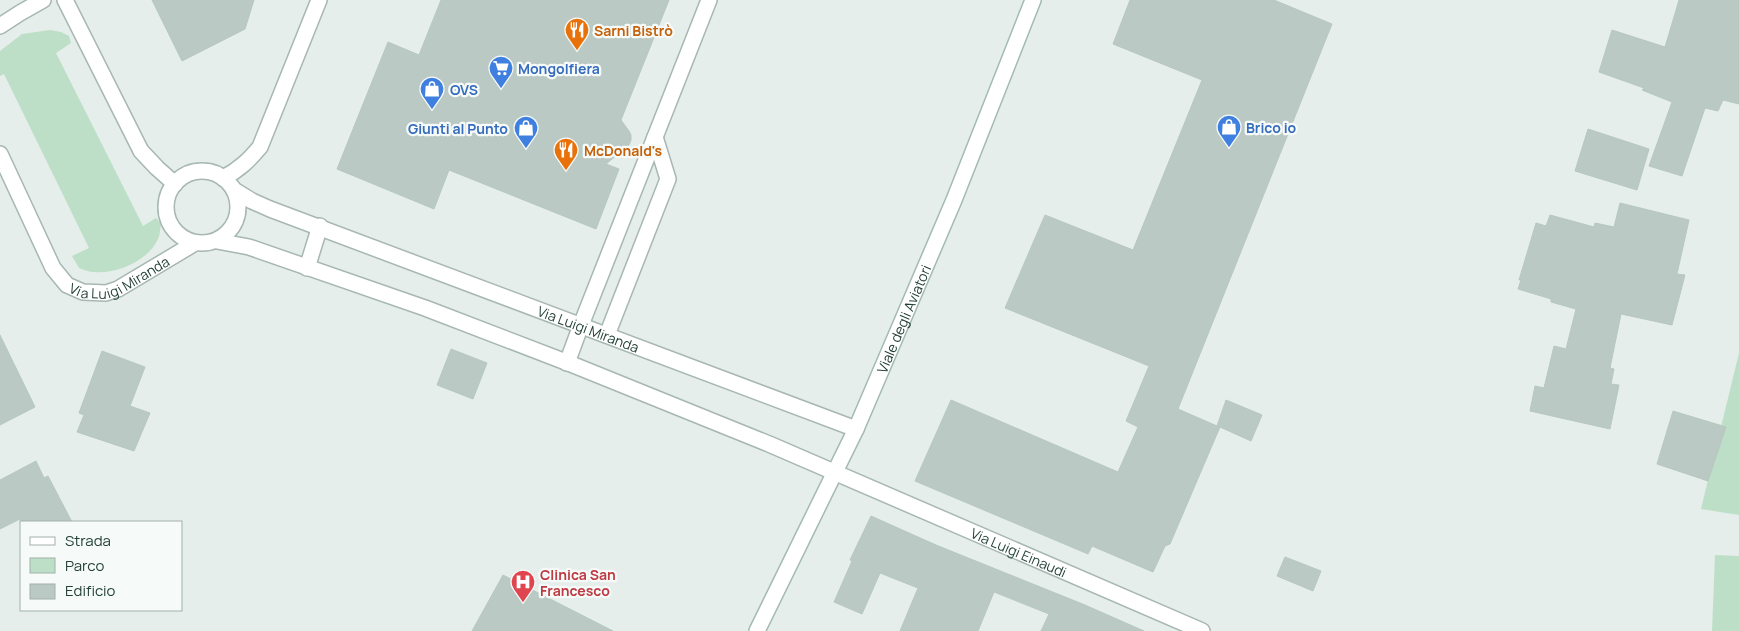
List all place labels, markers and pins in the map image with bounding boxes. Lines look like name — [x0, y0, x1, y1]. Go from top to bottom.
restaurant icon: Sarni Bistrò — [564, 17, 590, 51]
place label: Sarni Bistrò — [594, 21, 673, 40]
supermarket icon: Mongolfiera — [488, 55, 514, 89]
place label: Mongolfiera — [518, 59, 600, 78]
shop icon: OVS — [419, 76, 445, 110]
place label: OVS — [450, 80, 478, 99]
shop icon: Brico io — [1216, 114, 1242, 148]
shop icon: Giunti al Punto — [513, 115, 539, 149]
place label: Brico io — [1246, 118, 1297, 137]
place label: Giunti al Punto — [408, 119, 508, 138]
restaurant icon: McDonald's — [553, 137, 579, 171]
place label: McDonald's — [584, 141, 662, 160]
place label: Clinica San Francesco — [540, 565, 616, 600]
hospital icon: Clinica San Francesco — [510, 569, 536, 603]

